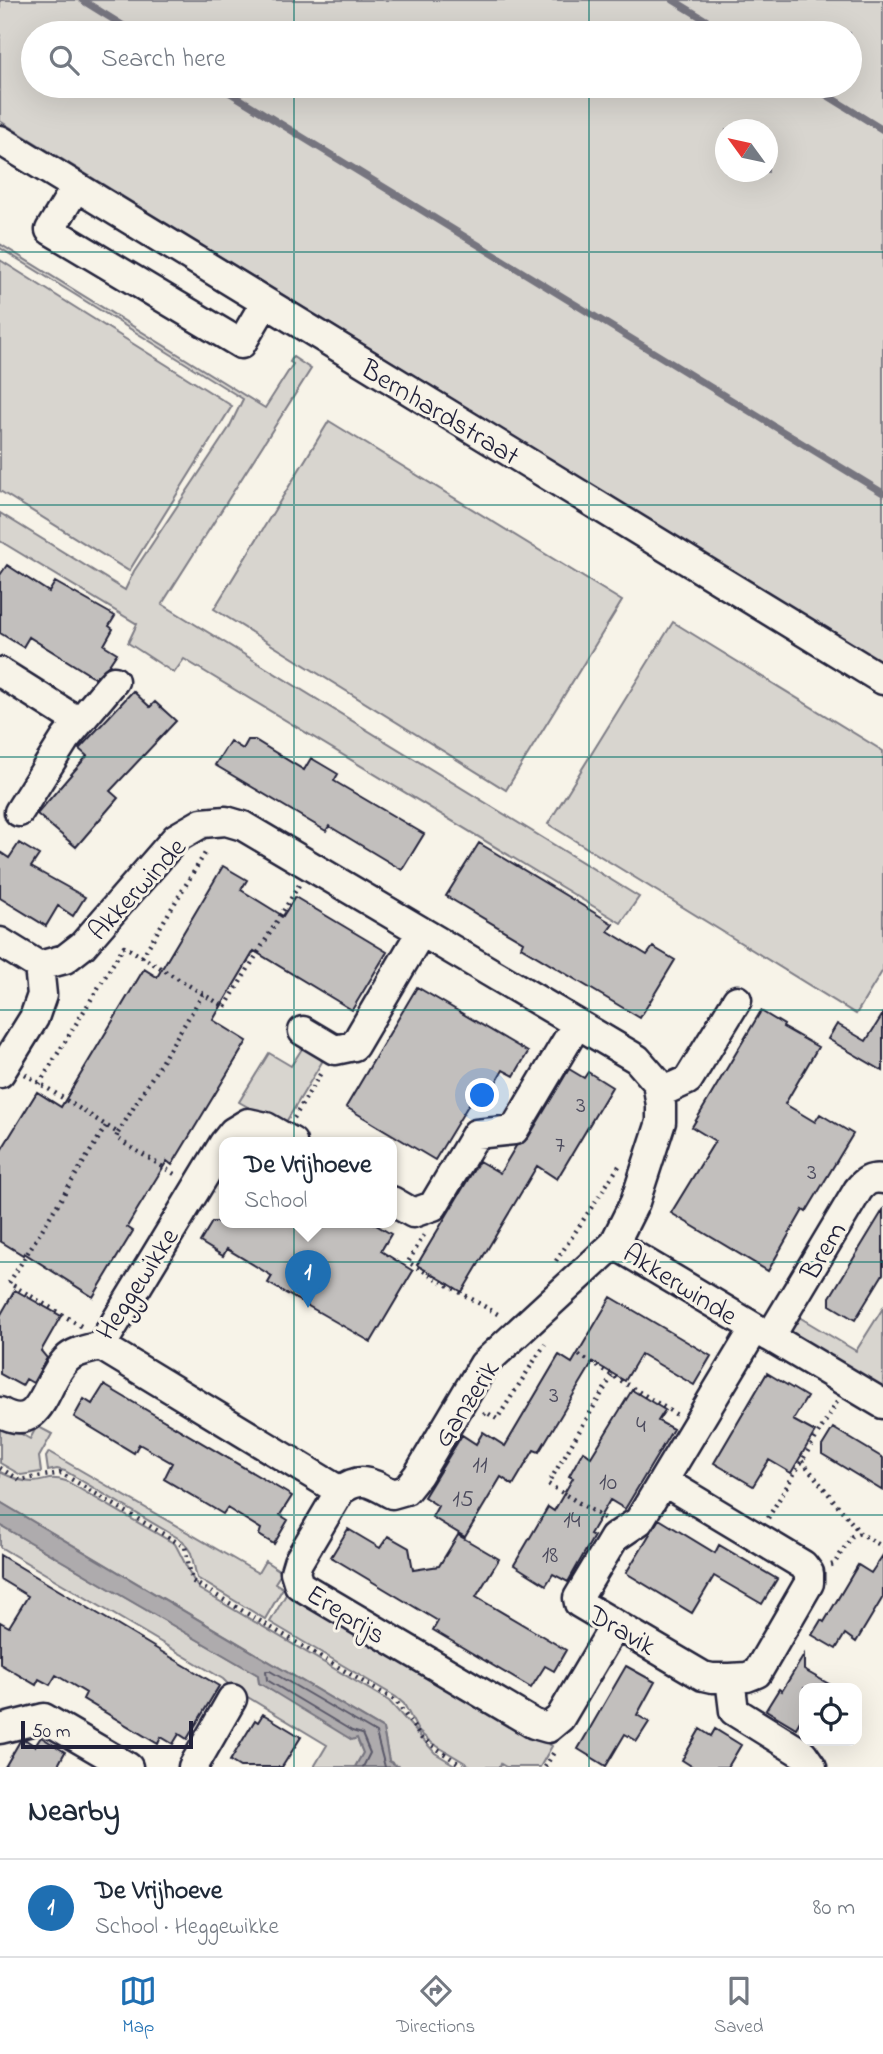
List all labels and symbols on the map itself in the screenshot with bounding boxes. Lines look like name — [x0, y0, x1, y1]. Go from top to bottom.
north arrow — [715, 119, 778, 182]
street label: Bernhardstraat — [351, 350, 526, 478]
street label: Akkerwinde — [80, 829, 198, 951]
your location — [465, 1078, 499, 1112]
house number: 3 — [576, 1089, 586, 1124]
house number: 7 — [555, 1129, 565, 1164]
house number: 3 — [807, 1156, 817, 1191]
street label: Brem — [791, 1215, 858, 1290]
street label: Heggewikke — [87, 1220, 191, 1349]
street label: Akkerwinde — [614, 1235, 745, 1338]
pin: 1 — [285, 1250, 331, 1308]
street label: Ganzerik — [424, 1353, 512, 1457]
house number: 3 — [549, 1379, 559, 1414]
house number: 4 — [636, 1409, 646, 1444]
house number: 11 — [472, 1449, 488, 1484]
house number: 10 — [599, 1466, 617, 1501]
house number: 15 — [452, 1483, 474, 1518]
house number: 14 — [563, 1504, 581, 1539]
house number: 18 — [542, 1539, 558, 1574]
street label: Ereprijs — [297, 1576, 393, 1656]
street label: Dravik — [579, 1596, 664, 1668]
scale bar — [21, 1718, 192, 1750]

